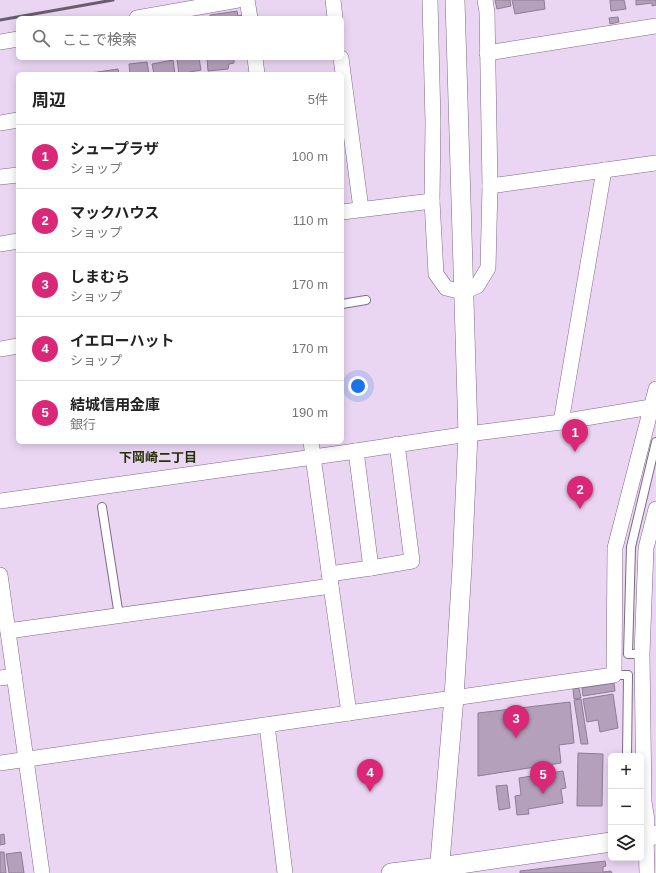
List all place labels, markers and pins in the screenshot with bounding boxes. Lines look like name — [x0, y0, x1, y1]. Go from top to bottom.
pin: 1 — [562, 419, 588, 452]
pin: 2 — [567, 476, 593, 509]
pin: 3 — [503, 705, 529, 738]
pin: 4 — [357, 759, 383, 792]
pin: 5 — [530, 761, 556, 794]

